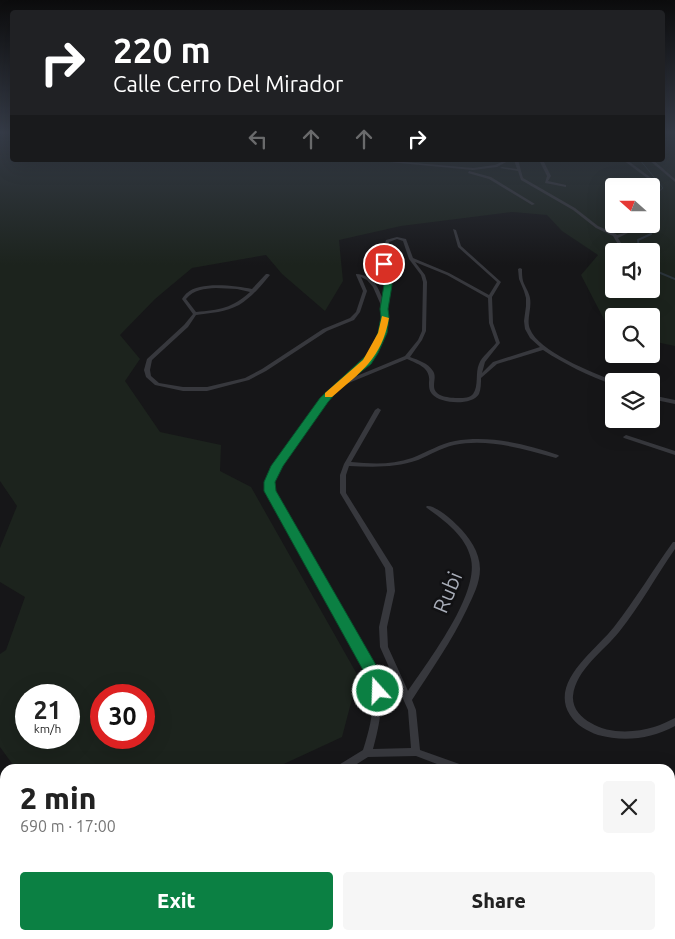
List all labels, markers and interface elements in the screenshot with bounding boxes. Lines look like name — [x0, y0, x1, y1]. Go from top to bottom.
icon: right — [30, 30, 95, 95]
text: 220 m — [113, 30, 211, 70]
text: Calle Cerro Del Mirador — [113, 71, 343, 96]
icon: left — [244, 125, 272, 153]
icon: ahead — [297, 125, 325, 153]
icon: ahead — [350, 125, 378, 153]
icon: right — [403, 125, 431, 153]
north arrow — [605, 178, 660, 232]
map controls — [605, 178, 660, 428]
pin — [363, 243, 405, 285]
button: sound — [605, 243, 660, 298]
icon: arrive — [370, 250, 398, 278]
button: search — [605, 308, 660, 363]
button: layers — [605, 373, 660, 428]
street label: Rubi — [428, 568, 466, 616]
position arrow — [351, 664, 403, 716]
speed limit sign: 30 — [90, 684, 155, 749]
text: 21 — [33, 696, 62, 724]
text: km/h — [34, 722, 61, 735]
text: 2 min — [20, 781, 96, 815]
button: close — [603, 781, 655, 833]
text: 690 m · 17:00 — [20, 817, 116, 835]
button: Exit — [20, 872, 333, 930]
button: Share — [343, 872, 655, 930]

